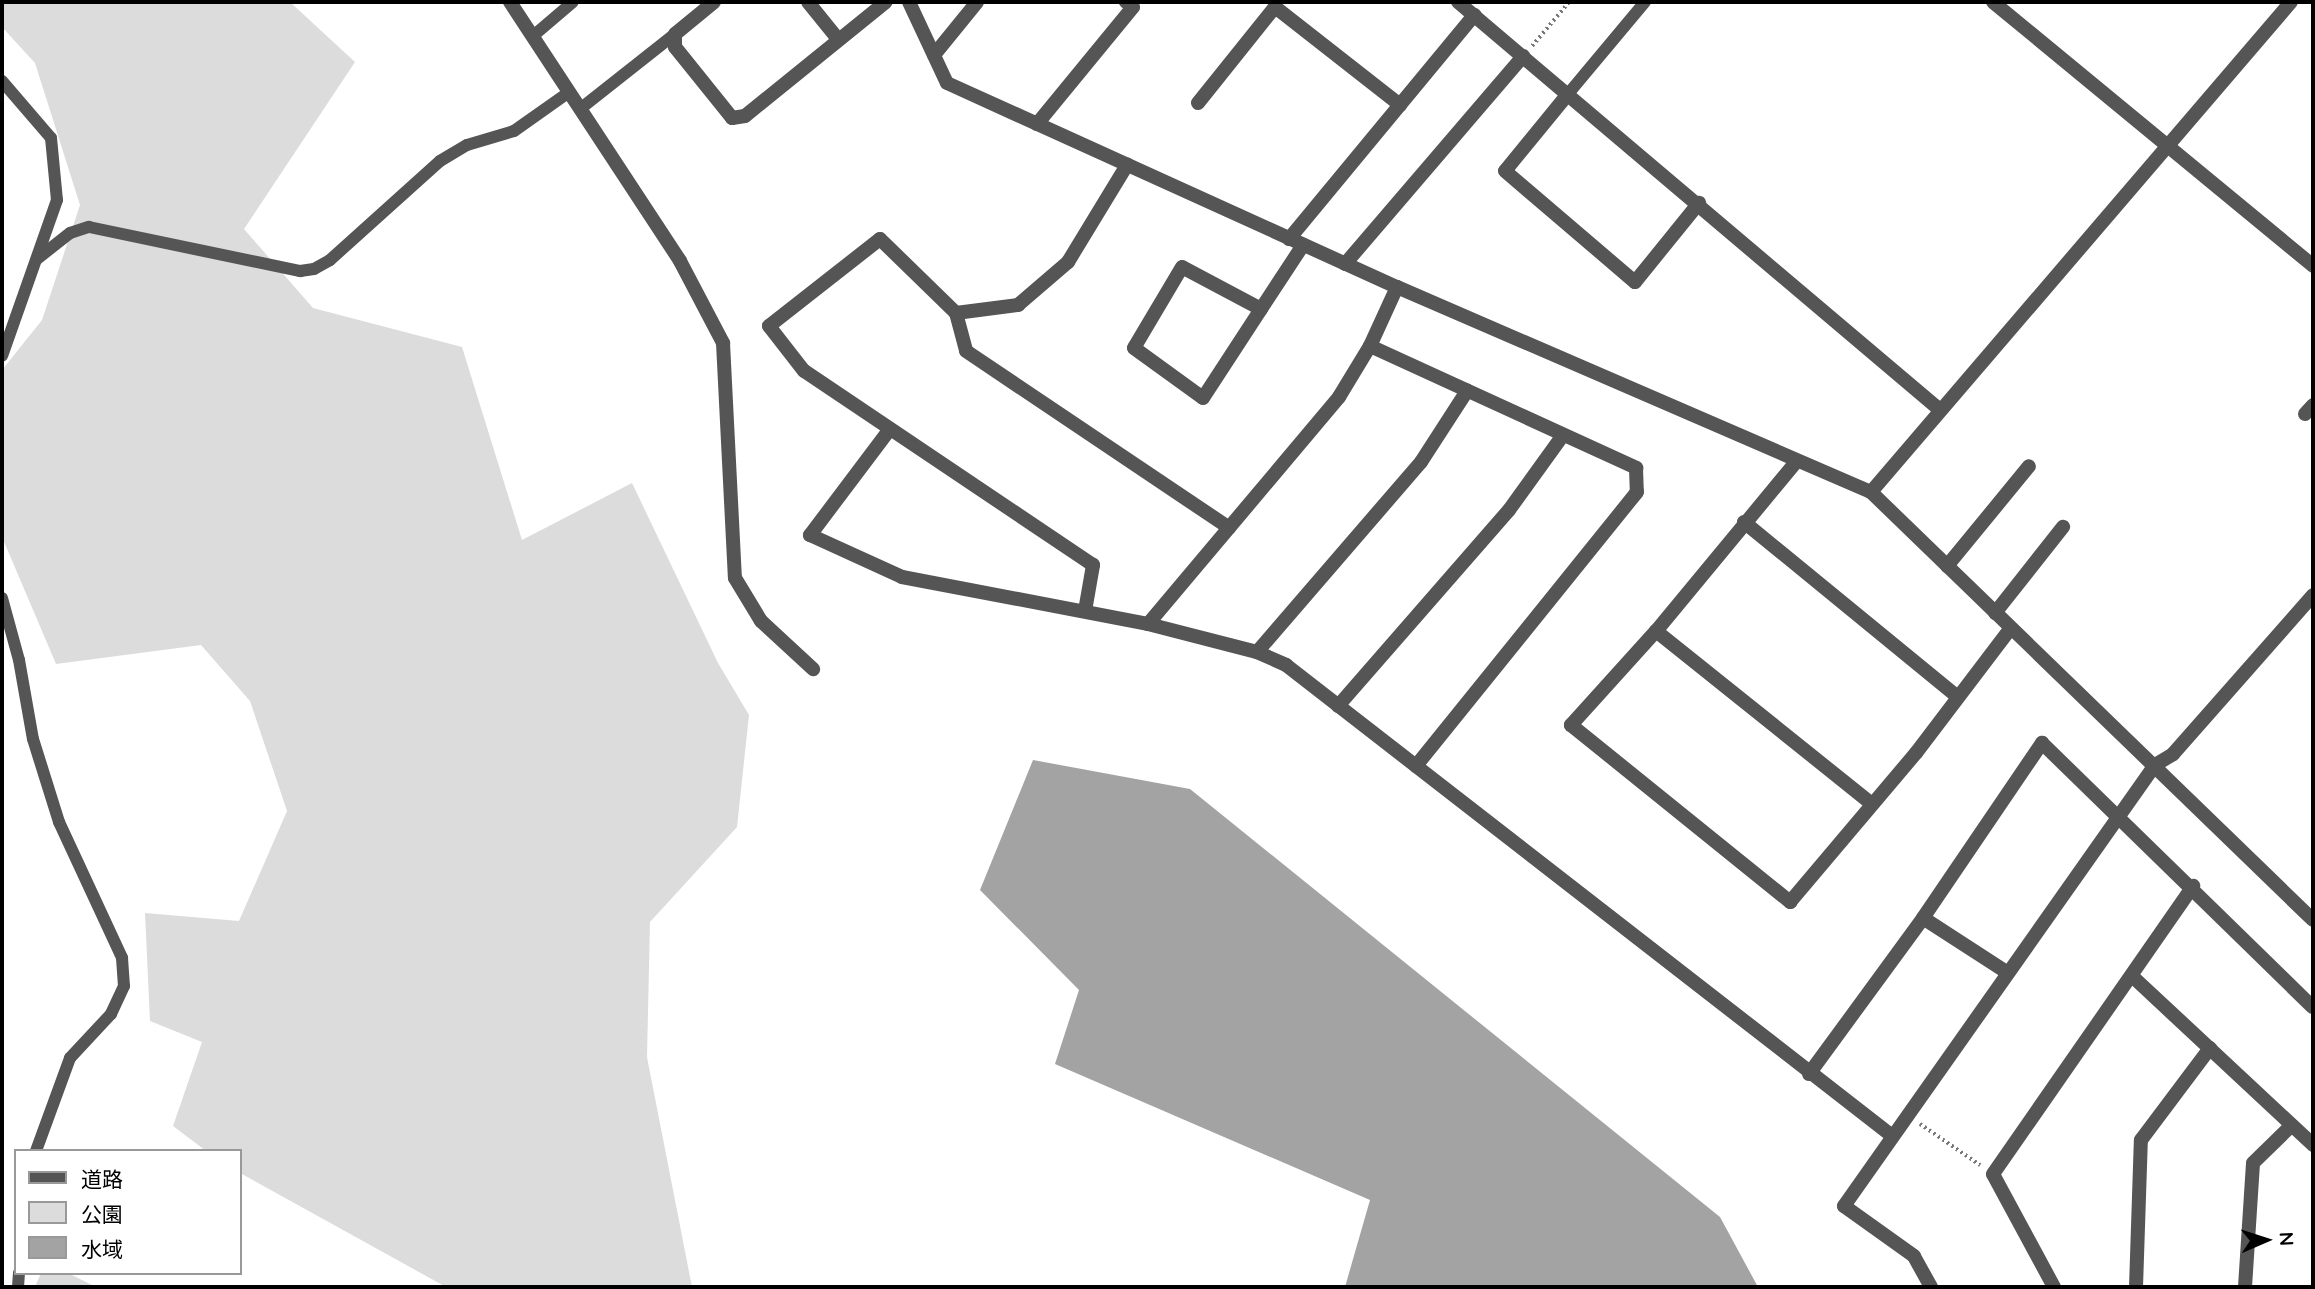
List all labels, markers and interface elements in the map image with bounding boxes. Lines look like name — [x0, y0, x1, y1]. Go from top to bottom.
legend — [14, 1149, 242, 1275]
text: 道路 — [81, 1166, 123, 1192]
text: 公園 — [81, 1201, 123, 1227]
north arrow — [2231, 1205, 2301, 1275]
text: N — [2275, 1231, 2299, 1247]
text: 水域 — [81, 1236, 123, 1262]

